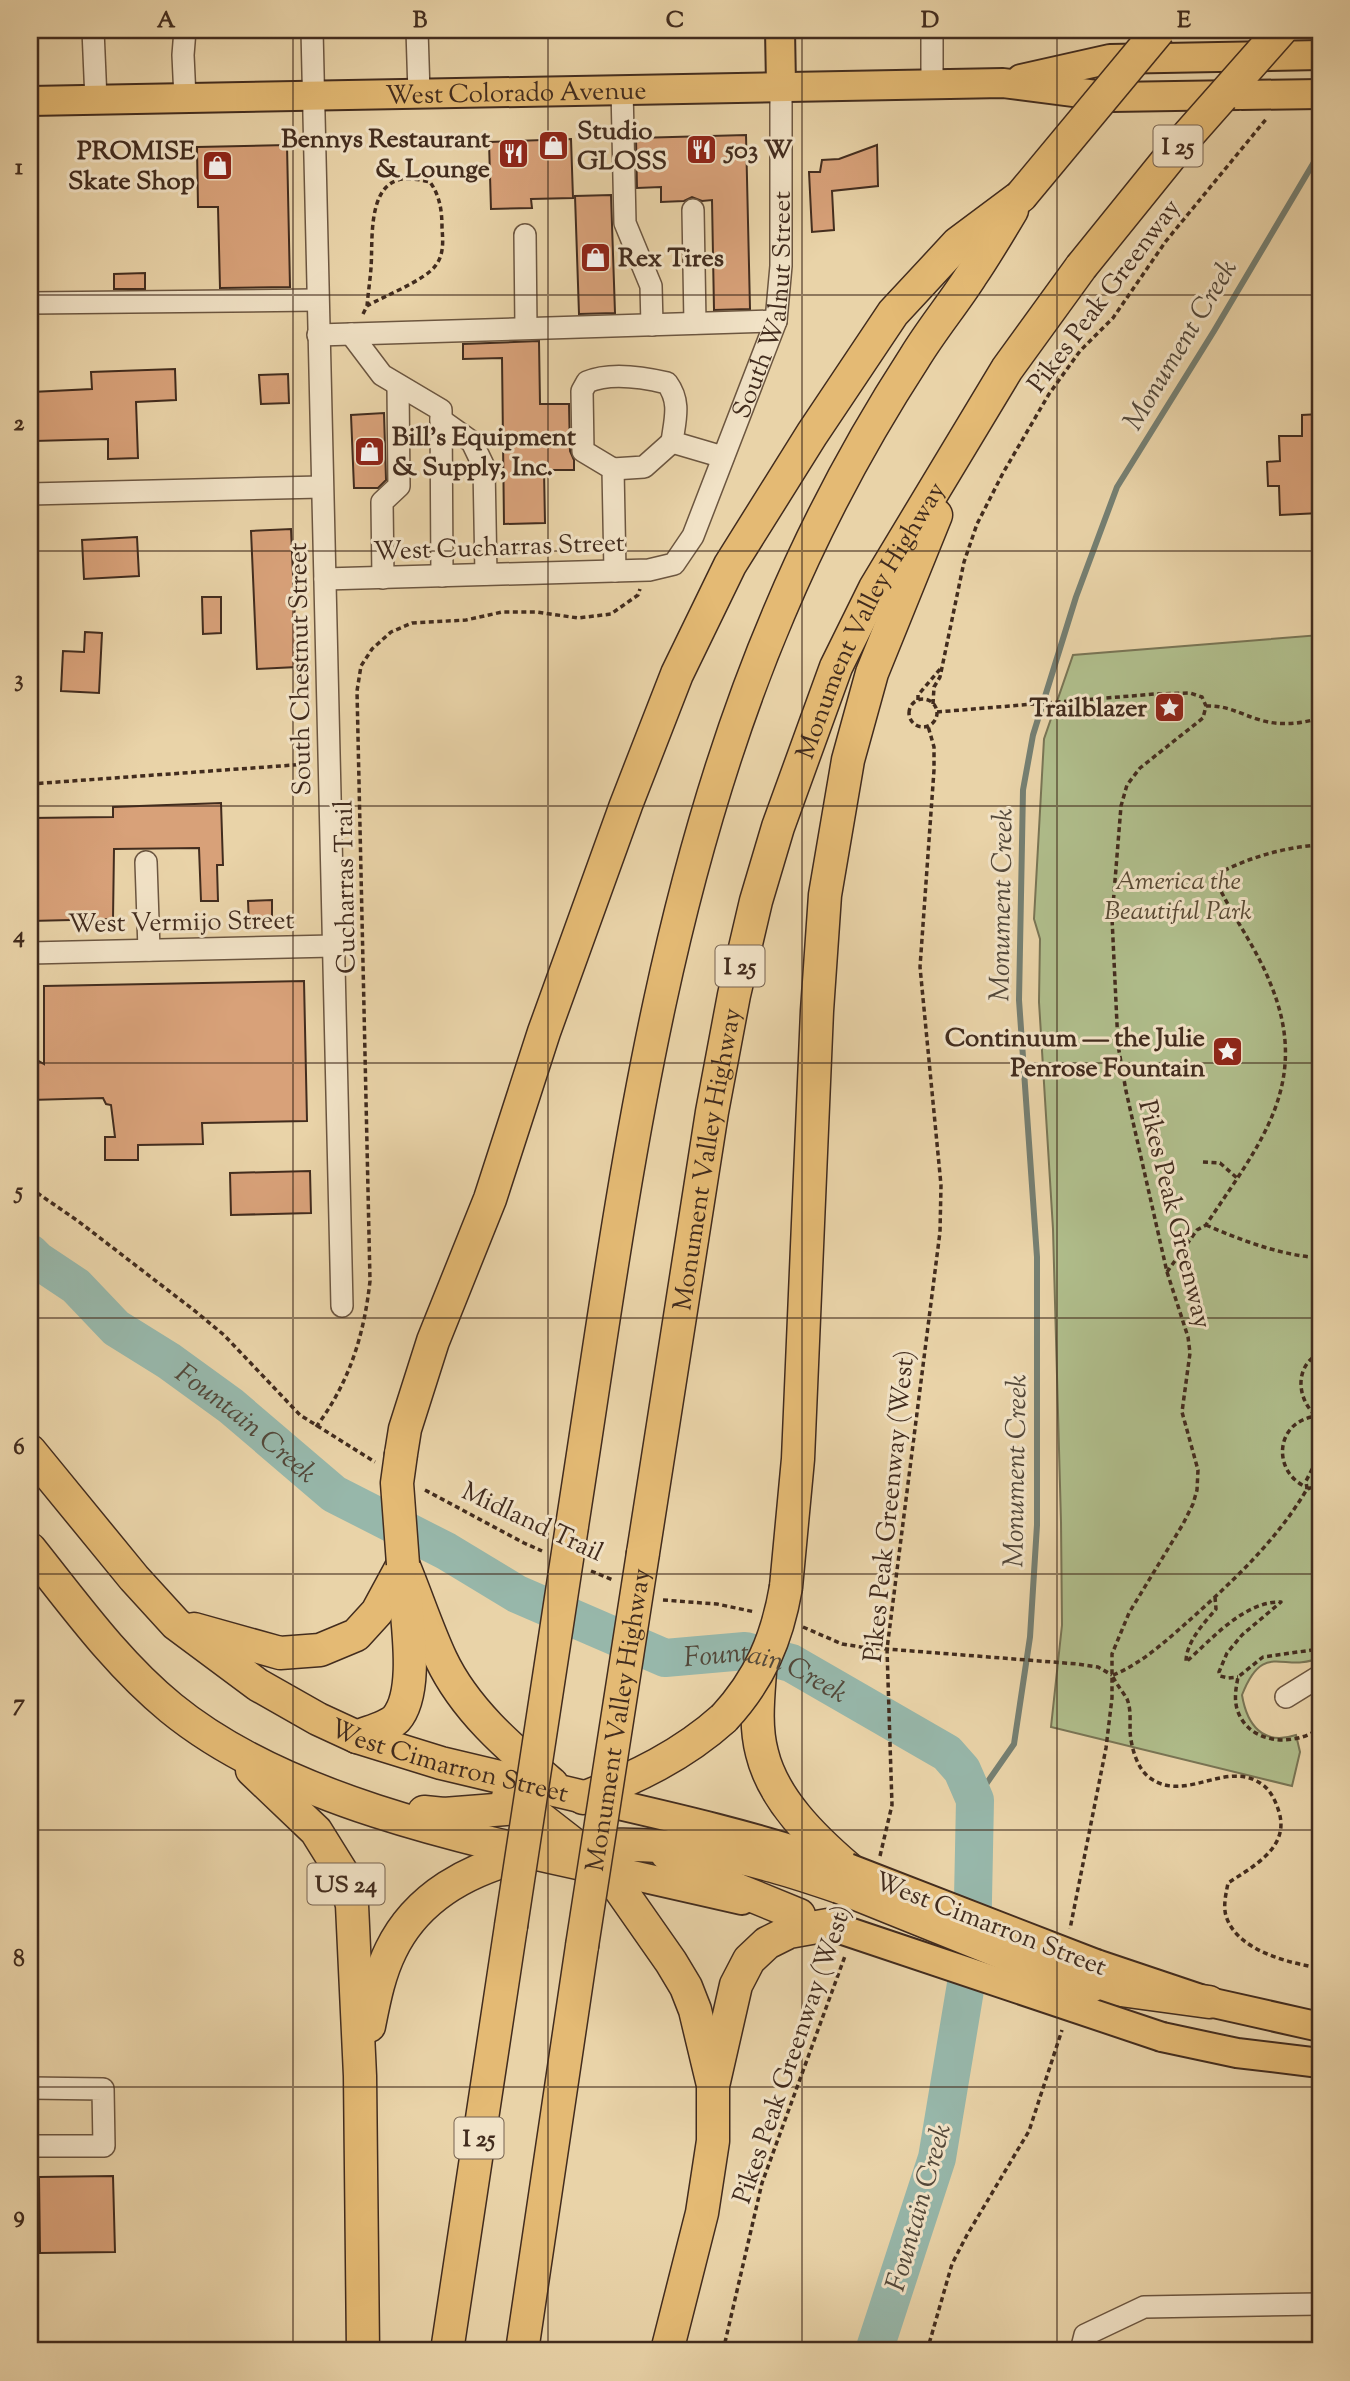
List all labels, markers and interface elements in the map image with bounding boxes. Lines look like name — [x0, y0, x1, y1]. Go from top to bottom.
text: A — [157, 5, 176, 38]
text: B — [413, 5, 428, 38]
text: C — [666, 5, 684, 38]
text: D — [921, 5, 939, 38]
text: E — [1177, 5, 1191, 38]
street label: West Colorado Avenue — [385, 74, 647, 115]
place label: Studio GLOSS — [577, 114, 667, 181]
place label: Bennys Restaurant & Lounge — [281, 122, 490, 189]
road number: I 25 — [1154, 126, 1202, 166]
shop icon: Studio GLOSS — [537, 128, 571, 162]
restaurant icon: 503 W — [685, 132, 719, 166]
place label: 503 W — [723, 133, 793, 170]
place label: PROMISE Skate Shop — [68, 134, 195, 201]
restaurant icon: Bennys Restaurant & Lounge — [496, 136, 530, 170]
shop icon: PROMISE Skate Shop — [201, 148, 235, 182]
text: 1 — [15, 152, 23, 185]
street label: South Walnut Street — [724, 191, 802, 424]
street label: Pikes Peak Greenway — [1020, 192, 1190, 401]
shop icon: Rex Tires — [578, 240, 612, 274]
place label: Rex Tires — [618, 241, 724, 278]
water label: Monument Creek — [1115, 252, 1249, 439]
text: 2 — [14, 408, 25, 441]
place label: Bill's Equipment & Supply, Inc. — [392, 420, 576, 487]
shop icon: Bill's Equipment & Supply, Inc. — [352, 434, 386, 468]
street label: Monument Valley Highway — [788, 475, 956, 765]
street label: West Cucharras Street — [373, 526, 626, 571]
street label: South Chestnut Street — [281, 542, 322, 796]
text: 3 — [14, 664, 24, 697]
place icon: Trailblazer — [1153, 690, 1187, 724]
place label: Trailblazer — [1029, 691, 1147, 728]
street label: Cucharras Trail — [326, 800, 367, 974]
water label: Monument Creek — [981, 808, 1025, 1002]
park label: America the Beautiful Park — [1104, 864, 1252, 931]
street label: West Vermijo Street — [68, 903, 295, 944]
text: 4 — [12, 920, 25, 953]
road number: I 25 — [716, 946, 764, 986]
street label: Monument Valley Highway — [665, 1005, 752, 1313]
place label: Continuum — the Julie Penrose Fountain — [945, 1021, 1206, 1088]
place icon: Continuum — the Julie Penrose Fountain — [1211, 1035, 1245, 1069]
street label: Pikes Peak Greenway — [1127, 1096, 1220, 1333]
text: 5 — [13, 1176, 23, 1209]
street label: Pikes Peak Greenway (West) — [856, 1349, 925, 1664]
water label: Fountain Creek — [166, 1355, 325, 1494]
water label: Monument Creek — [995, 1374, 1039, 1568]
text: 6 — [13, 1432, 25, 1465]
street label: Midland Trail — [455, 1474, 609, 1572]
street label: Monument Valley Highway — [578, 1566, 661, 1874]
water label: Fountain Creek — [682, 1634, 855, 1715]
text: 7 — [13, 1688, 25, 1721]
street label: West Cimarron Street — [323, 1711, 572, 1814]
road number: US 24 — [308, 1864, 384, 1905]
street label: West Cimarron Street — [869, 1864, 1112, 1987]
street label: Pikes Peak Greenway (West) — [725, 1901, 862, 2209]
text: 8 — [13, 1944, 25, 1977]
road number: I 25 — [454, 2118, 504, 2158]
water label: Fountain Creek — [877, 2119, 963, 2296]
text: 9 — [13, 2200, 25, 2233]

